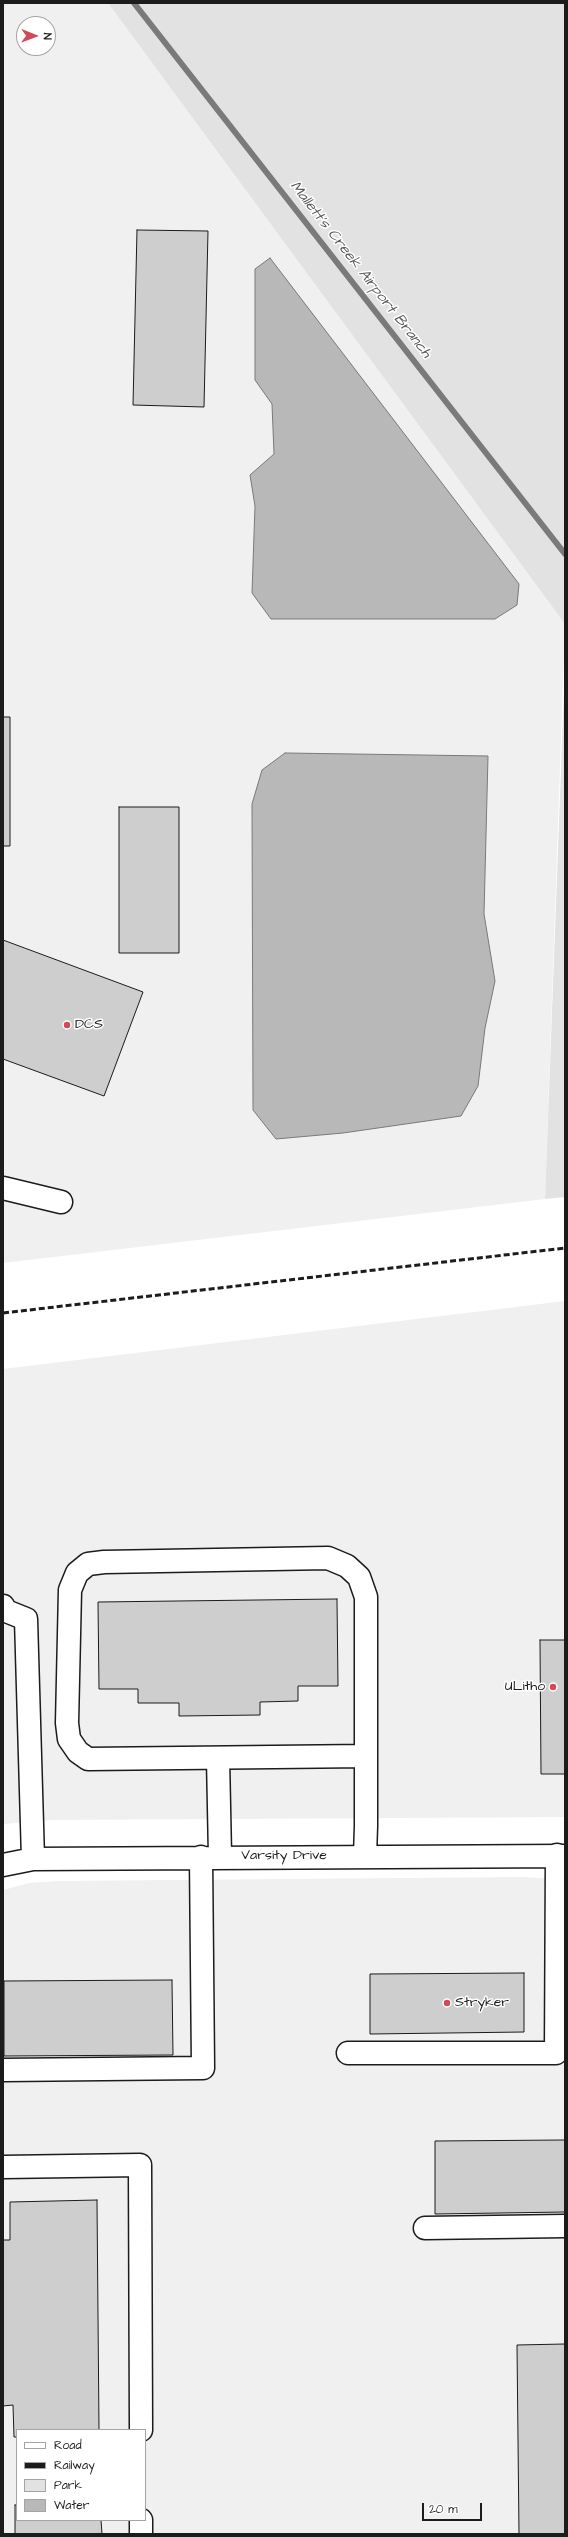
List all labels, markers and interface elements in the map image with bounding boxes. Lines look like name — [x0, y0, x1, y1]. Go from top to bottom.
north arrow — [16, 16, 56, 56]
text: N — [40, 33, 55, 40]
water label: Mallett's Creek Airport Branch — [285, 178, 435, 362]
place label: DCS — [75, 1017, 103, 1033]
marker: DCS — [62, 1020, 72, 1030]
place label: ULitho — [505, 1679, 545, 1695]
marker: ULitho — [548, 1682, 558, 1692]
street label: Varsity Drive — [241, 1848, 327, 1864]
place label: Stryker — [455, 1995, 509, 2011]
marker: Stryker — [442, 1998, 452, 2008]
legend — [16, 2429, 146, 2521]
text: Road — [54, 2437, 82, 2454]
text: Railway — [54, 2457, 95, 2474]
text: Park — [54, 2477, 82, 2494]
scale bar — [424, 2495, 484, 2521]
text: Water — [54, 2497, 89, 2514]
text: 20 m — [429, 2501, 458, 2518]

